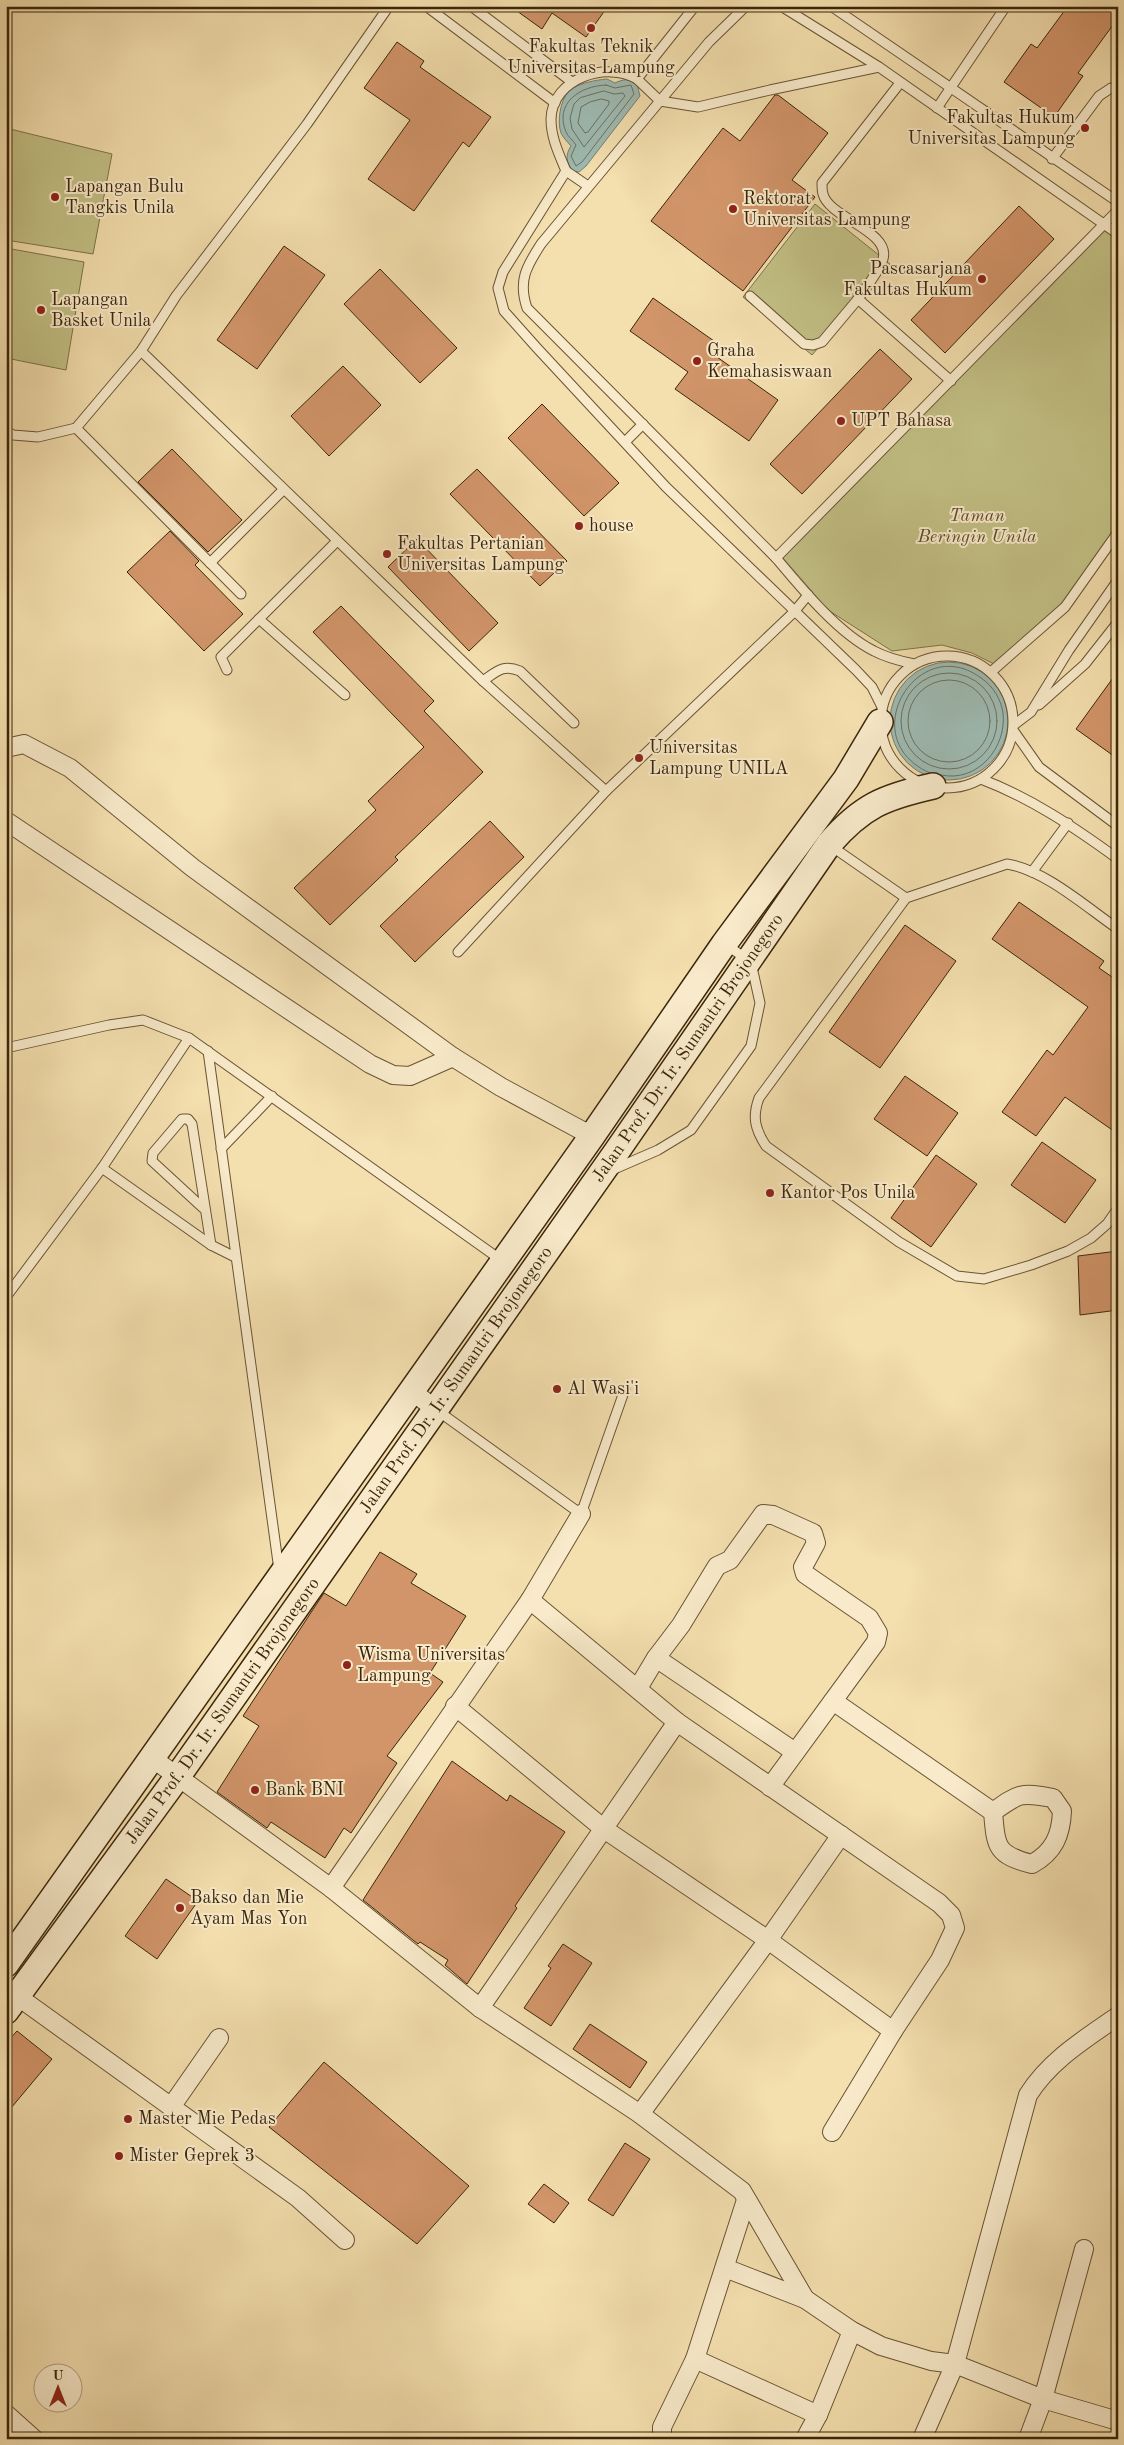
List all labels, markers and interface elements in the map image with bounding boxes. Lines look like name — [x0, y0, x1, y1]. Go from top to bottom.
marker: Fakultas Teknik Universitas Lampung — [585, 22, 597, 34]
place label: Fakultas Teknik Universitas Lampung — [507, 38, 675, 77]
place label: Fakultas Hukum Universitas Lampung — [908, 109, 1075, 148]
marker: Fakultas Hukum Universitas Lampung — [1079, 122, 1091, 134]
place label: Lapangan Bulu Tangkis Unila — [65, 178, 184, 217]
place label: Rektorat Universitas Lampung — [743, 190, 911, 229]
marker: Lapangan Bulu Tangkis Unila — [49, 191, 61, 203]
marker: Rektorat Universitas Lampung — [727, 203, 739, 215]
place label: Pascasarjana Fakultas Hukum — [843, 260, 972, 299]
marker: Pascasarjana Fakultas Hukum — [976, 273, 988, 285]
place label: Lapangan Basket Unila — [51, 291, 152, 330]
marker: Lapangan Basket Unila — [35, 304, 47, 316]
place label: Graha Kemahasiswaan — [707, 342, 832, 381]
marker: Graha Kemahasiswaan — [691, 355, 703, 367]
place label: UPT Bahasa — [851, 412, 952, 430]
marker: UPT Bahasa — [835, 415, 847, 427]
park label: Taman Beringin Unila — [916, 507, 1037, 546]
place label: house — [589, 517, 633, 535]
marker: house — [573, 520, 585, 532]
place label: Fakultas Pertanian Universitas Lampung — [397, 535, 565, 574]
marker: Fakultas Pertanian Universitas Lampung — [381, 548, 393, 560]
place label: Universitas Lampung UNILA — [649, 739, 789, 778]
marker: Universitas Lampung UNILA — [633, 752, 645, 764]
street label: Jalan Prof. Dr. Ir. Sumantri Brojonegoro — [589, 911, 787, 1186]
place label: Kantor Pos Unila — [780, 1184, 915, 1202]
marker: Kantor Pos Unila — [764, 1187, 776, 1199]
street label: Jalan Prof. Dr. Ir. Sumantri Brojonegoro — [356, 1243, 556, 1517]
place label: Al Wasi'i — [567, 1380, 639, 1398]
marker: Al Wasi'i — [551, 1383, 563, 1395]
street label: Jalan Prof. Dr. Ir. Sumantri Brojonegoro — [122, 1575, 323, 1848]
place label: Wisma Universitas Lampung — [357, 1646, 505, 1685]
marker: Wisma Universitas Lampung — [341, 1659, 353, 1671]
place label: Bank BNI — [265, 1781, 344, 1799]
marker: Bank BNI — [249, 1784, 261, 1796]
place label: Bakso dan Mie Ayam Mas Yon — [190, 1889, 308, 1928]
marker: Bakso dan Mie Ayam Mas Yon — [174, 1902, 186, 1914]
place label: Master Mie Pedas — [138, 2110, 276, 2128]
marker: Master Mie Pedas — [122, 2113, 134, 2125]
place label: Mister Geprek 3 — [129, 2147, 255, 2165]
marker: Mister Geprek 3 — [113, 2150, 125, 2162]
north arrow — [32, 2362, 82, 2412]
text: U — [52, 2369, 64, 2383]

